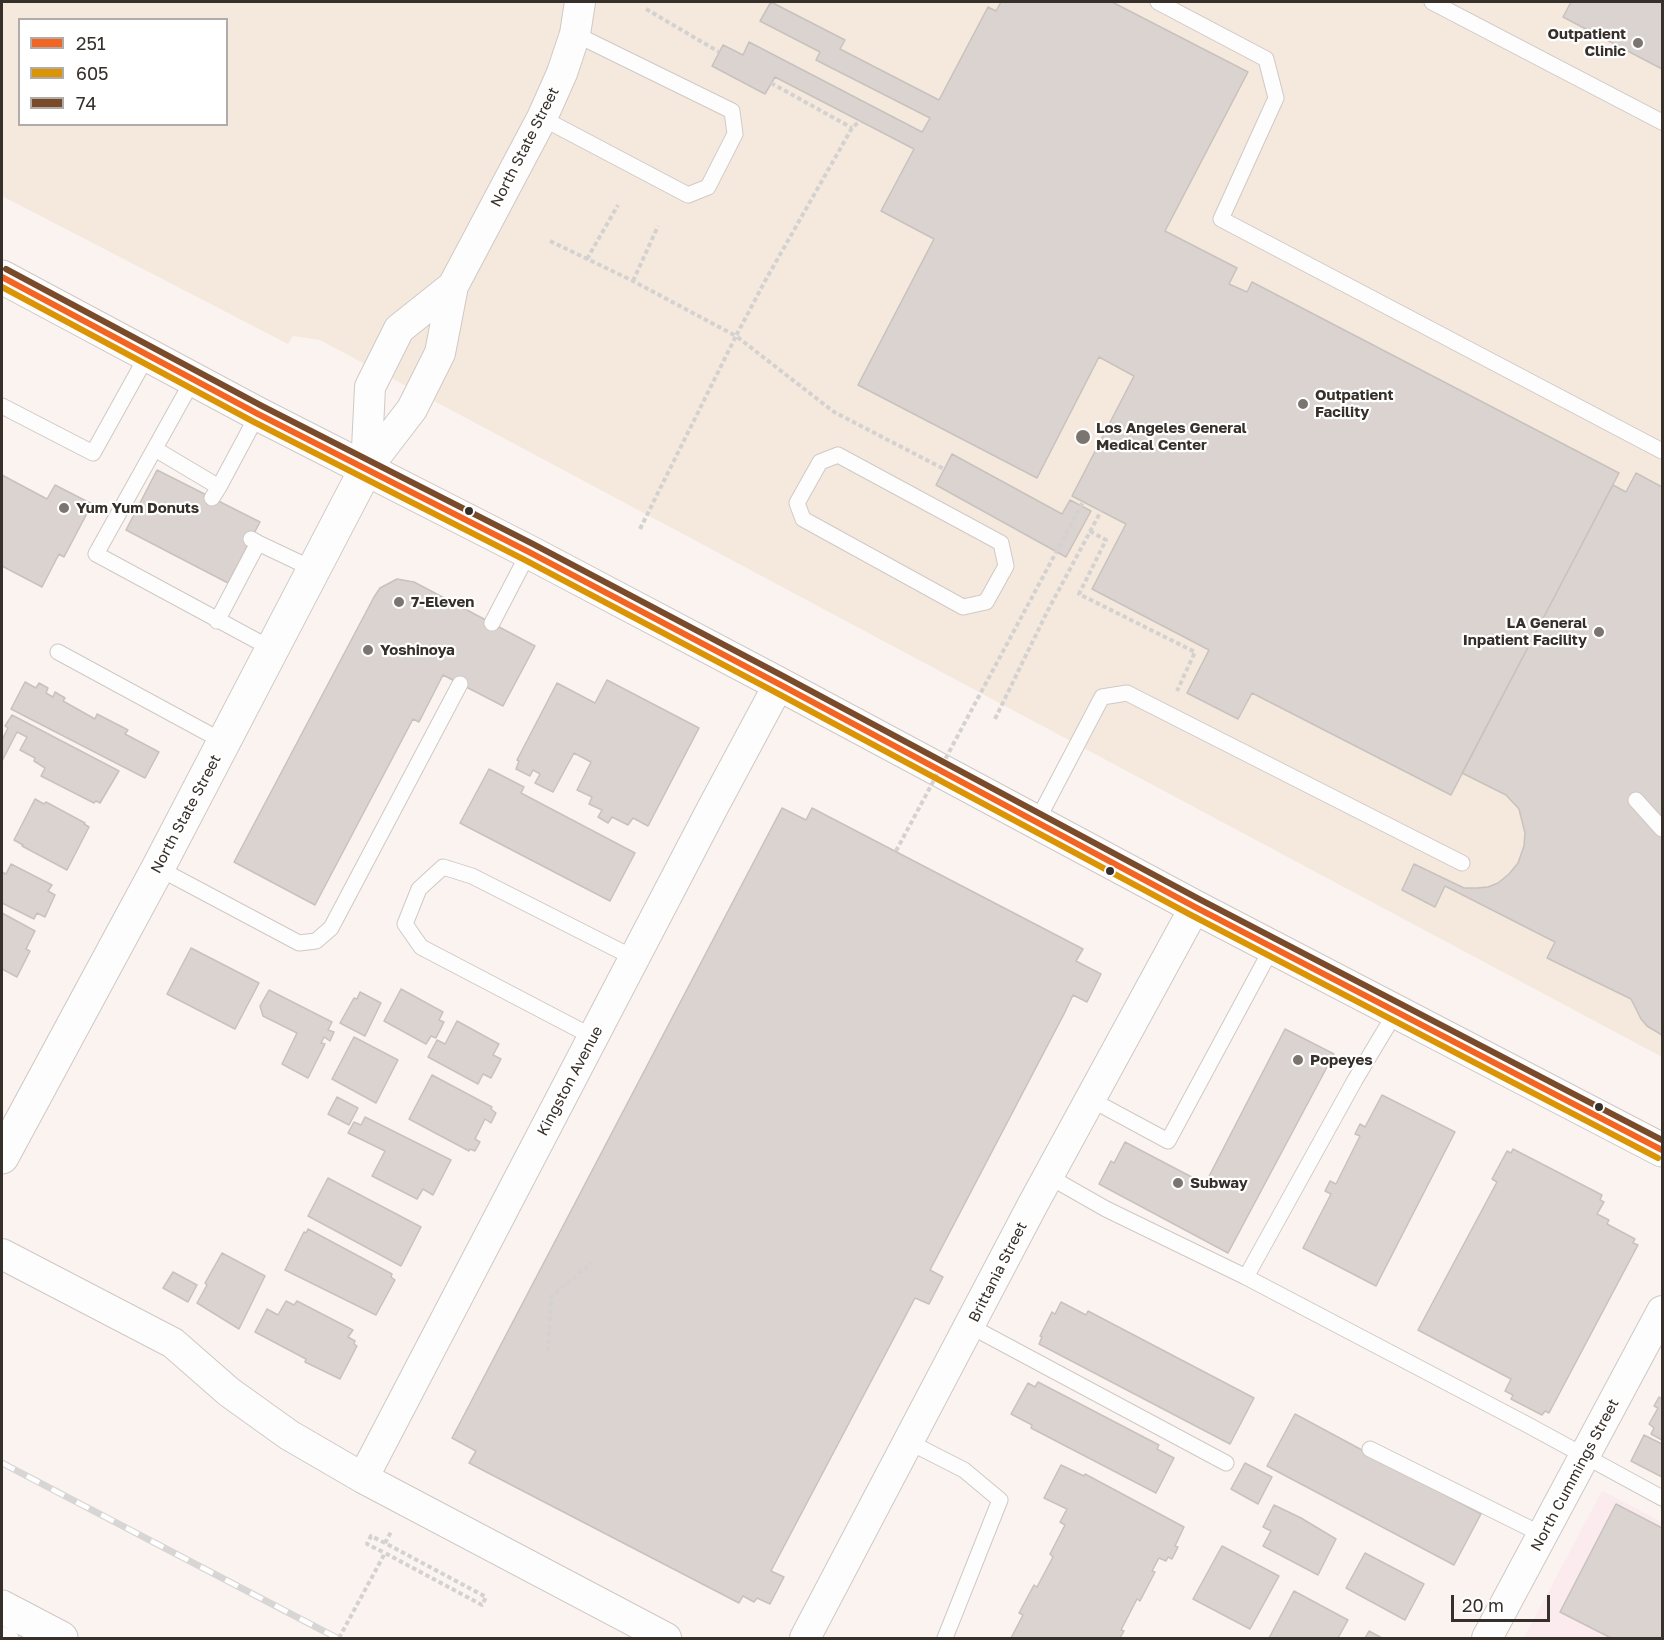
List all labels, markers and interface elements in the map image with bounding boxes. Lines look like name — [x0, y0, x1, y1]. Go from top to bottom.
legend — [18, 18, 228, 126]
place label: Outpatient Clinic — [1548, 25, 1626, 60]
text: 251 — [76, 32, 106, 54]
marker: Outpatient Clinic — [1631, 36, 1645, 50]
text: 605 — [76, 62, 109, 84]
street label: North State Street — [487, 84, 563, 210]
text: 74 — [76, 92, 97, 114]
place label: Outpatient Facility — [1315, 386, 1393, 421]
marker: Outpatient Facility — [1296, 397, 1310, 411]
place label: Los Angeles General Medical Center — [1096, 419, 1247, 454]
marker: Los Angeles General Medical Center — [1074, 428, 1092, 446]
place label: Yum Yum Donuts — [76, 499, 199, 517]
marker: Yum Yum Donuts — [57, 501, 71, 515]
unlabelled marker — [463, 505, 475, 517]
place label: 7-Eleven — [411, 593, 474, 611]
marker: 7-Eleven — [392, 595, 406, 609]
place label: LA General Inpatient Facility — [1463, 614, 1587, 649]
marker: LA General Inpatient Facility — [1592, 625, 1606, 639]
place label: Yoshinoya — [380, 641, 455, 659]
marker: Yoshinoya — [361, 643, 375, 657]
street label: North State Street — [147, 752, 225, 876]
unlabelled marker — [1104, 865, 1116, 877]
street label: Kingston Avenue — [533, 1023, 607, 1139]
place label: Popeyes — [1310, 1051, 1373, 1069]
marker: Popeyes — [1291, 1053, 1305, 1067]
unlabelled marker — [1593, 1101, 1605, 1113]
place label: Subway — [1190, 1174, 1248, 1192]
marker: Subway — [1171, 1176, 1185, 1190]
street label: Brittania Street — [965, 1219, 1031, 1325]
street label: North Cummings Street — [1527, 1396, 1623, 1554]
scale bar — [1454, 1583, 1553, 1621]
text: 20 m — [1462, 1594, 1504, 1616]

